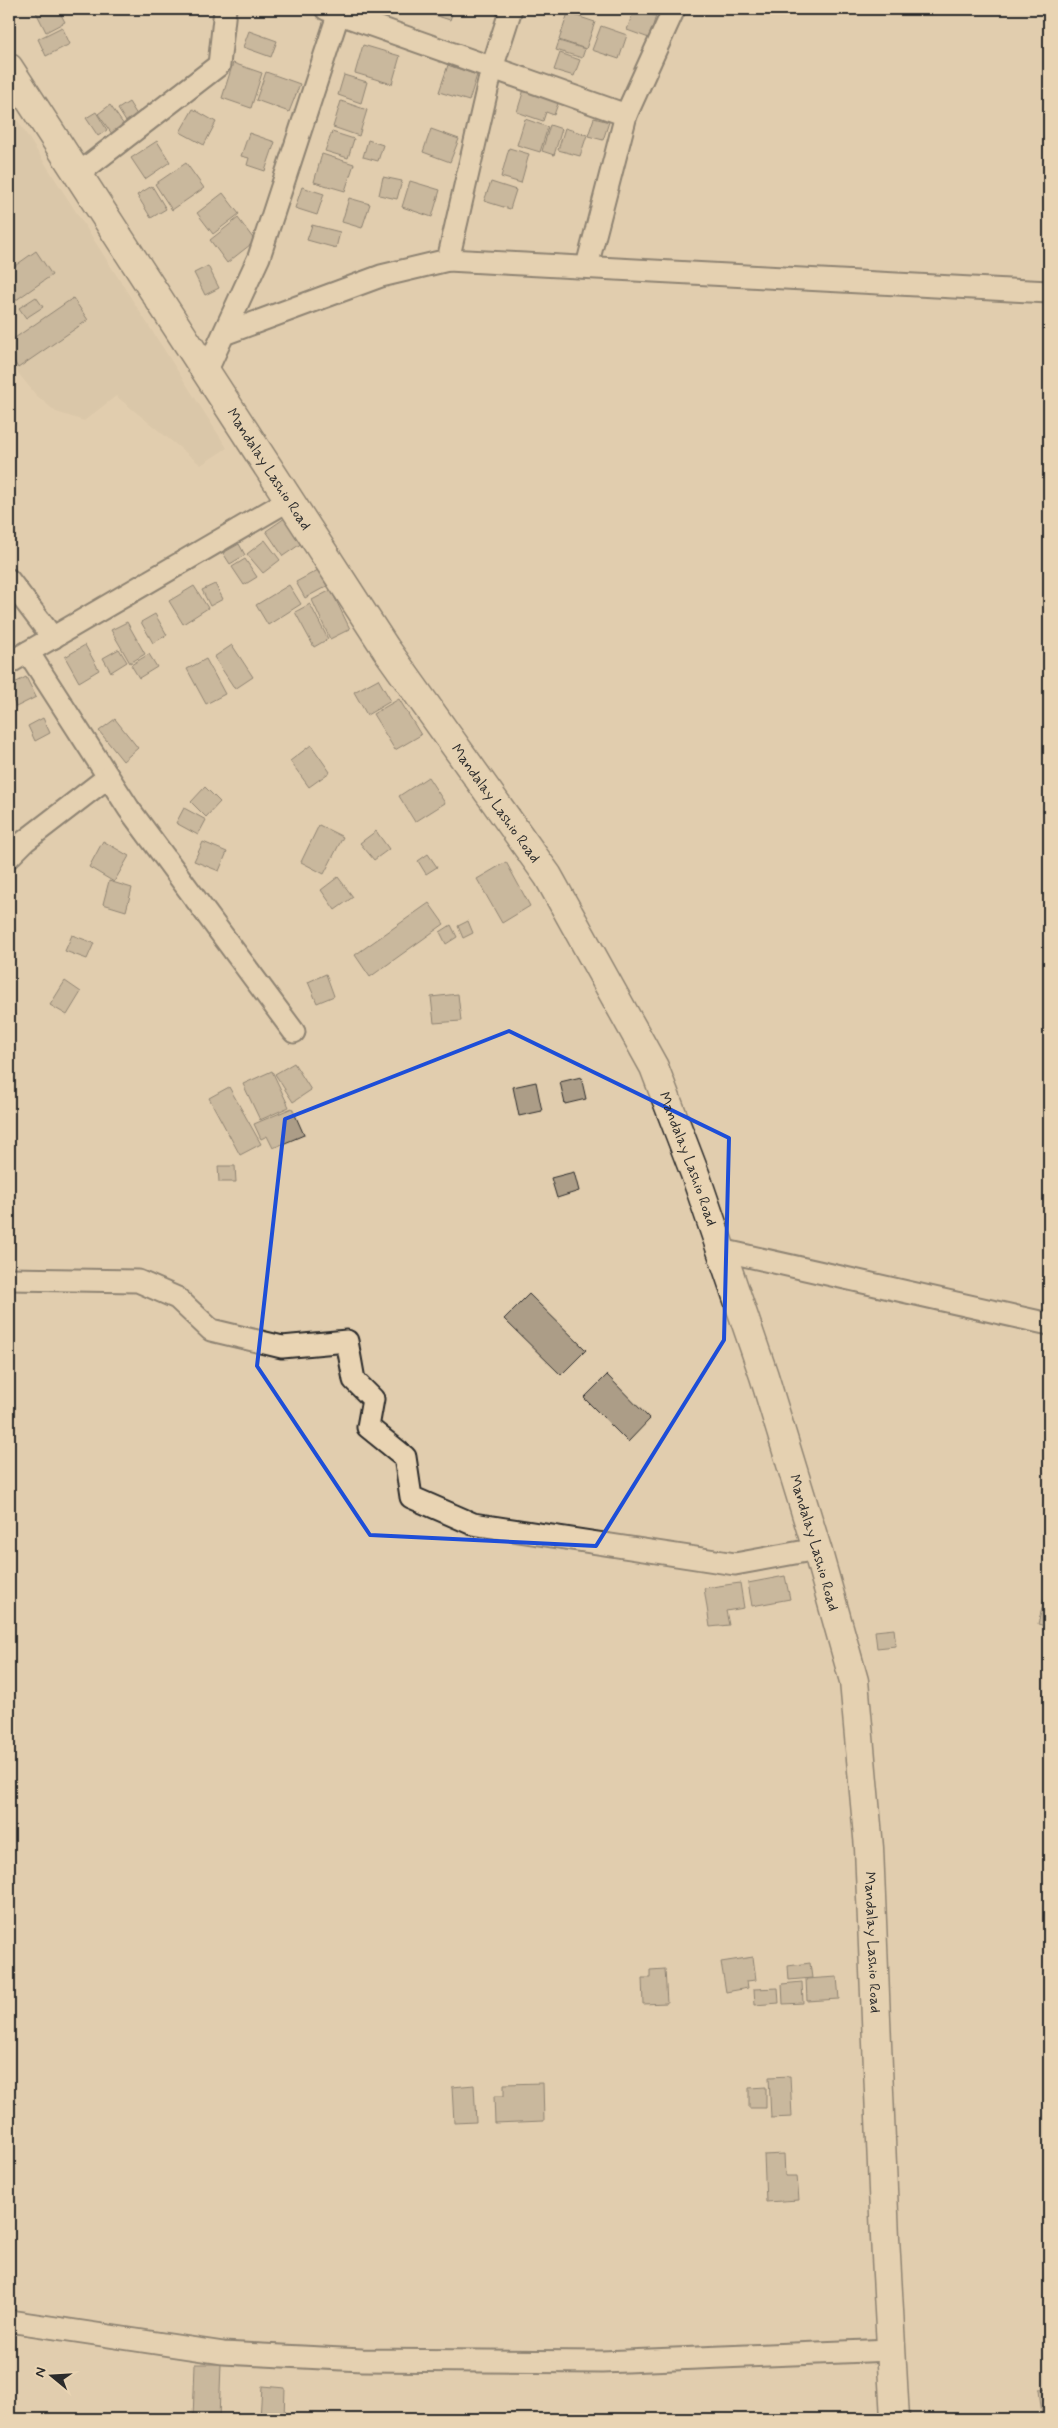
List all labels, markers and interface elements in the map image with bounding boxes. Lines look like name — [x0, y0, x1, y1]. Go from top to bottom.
street label: Mandalay Lashio Road — [221, 405, 315, 534]
street label: Mandalay Lashio Road — [446, 740, 544, 867]
street label: Mandalay Lashio Road — [653, 1089, 721, 1229]
street label: Mandalay Lashio Road — [784, 1472, 843, 1613]
street label: Mandalay Lashio Road — [859, 1871, 885, 2013]
north arrow — [28, 2350, 78, 2400]
text: N — [31, 2365, 51, 2380]

